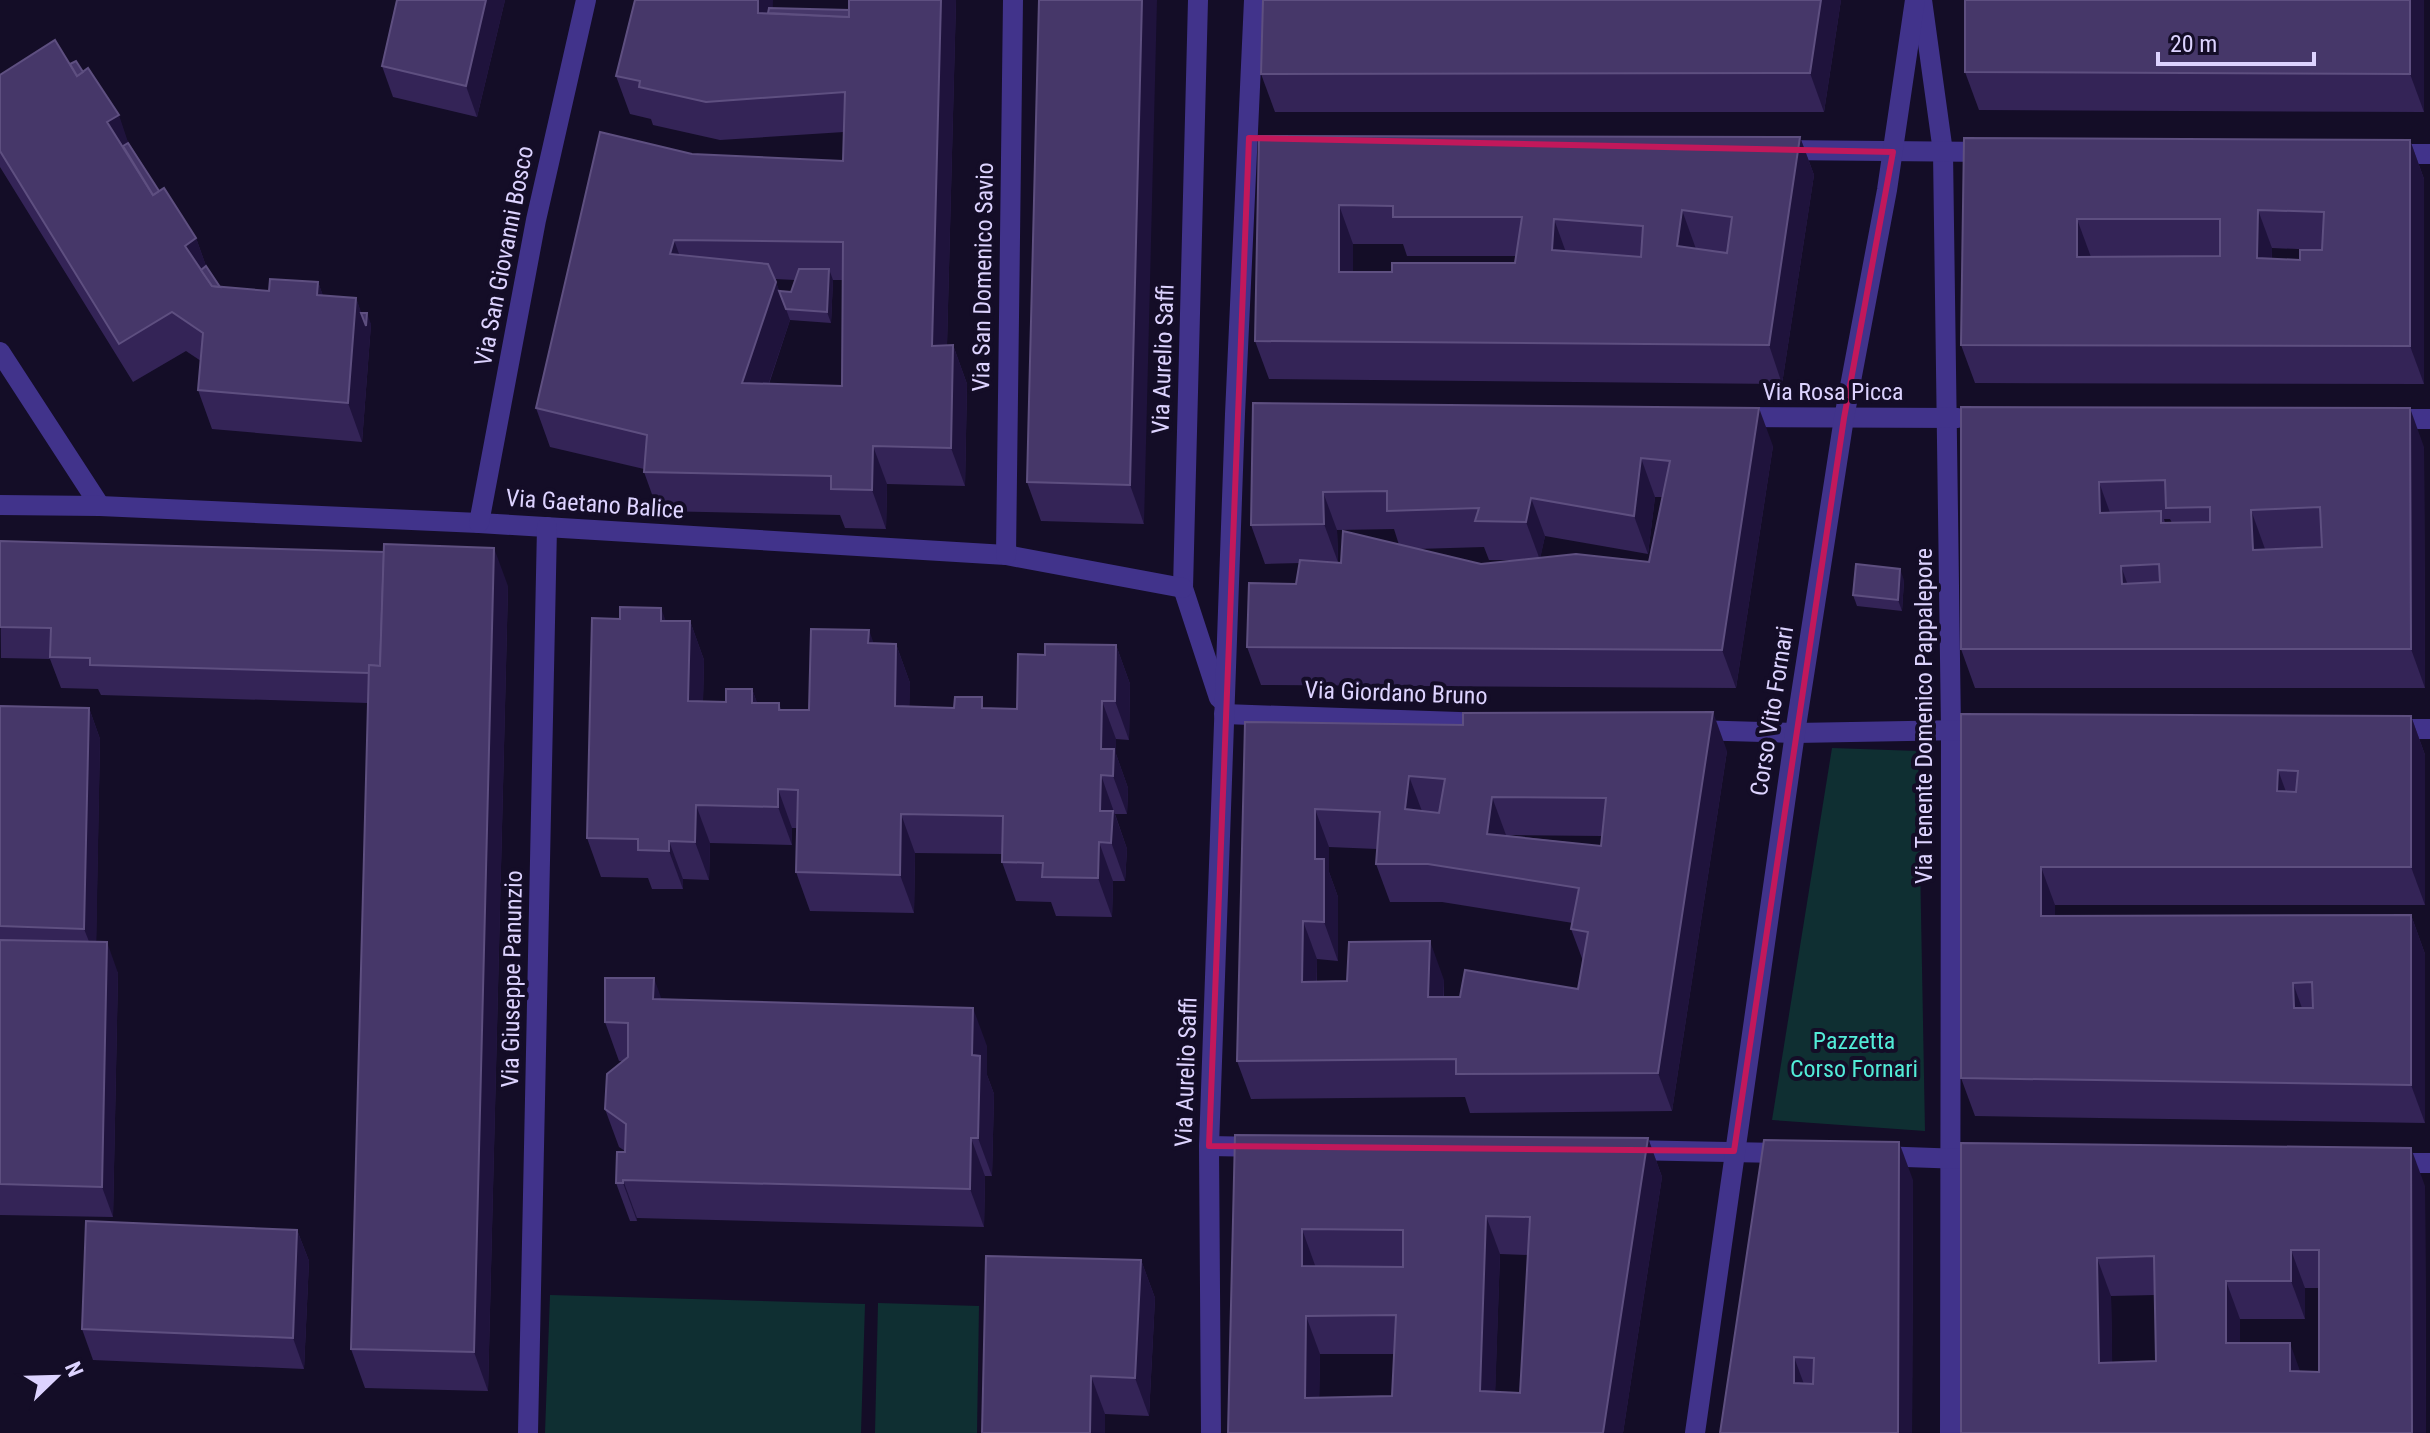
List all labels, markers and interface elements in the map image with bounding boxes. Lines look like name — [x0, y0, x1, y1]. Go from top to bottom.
scale bar — [2158, 16, 2314, 66]
text: 20 m — [2170, 30, 2217, 58]
street label: Via San Giovanni Bosco — [469, 144, 539, 368]
street label: Via San Domenico Savio — [967, 162, 999, 392]
street label: Via Aurelio Saffi — [1146, 284, 1180, 434]
street label: Via Rosa Picca — [1762, 378, 1904, 406]
street label: Via Gaetano Balice — [505, 484, 685, 524]
street label: Via Tenente Domenico Pappalepore — [1910, 548, 1938, 884]
street label: Corso Vito Fornari — [1745, 624, 1799, 798]
street label: Via Giordano Bruno — [1304, 676, 1488, 710]
street label: Via Giuseppe Panunzio — [496, 870, 528, 1088]
street label: Via Aurelio Saffi — [1169, 997, 1203, 1147]
park label: Pazzetta Corso Fornari — [1790, 1027, 1918, 1083]
north arrow — [16, 1337, 96, 1417]
text: N — [60, 1358, 88, 1380]

